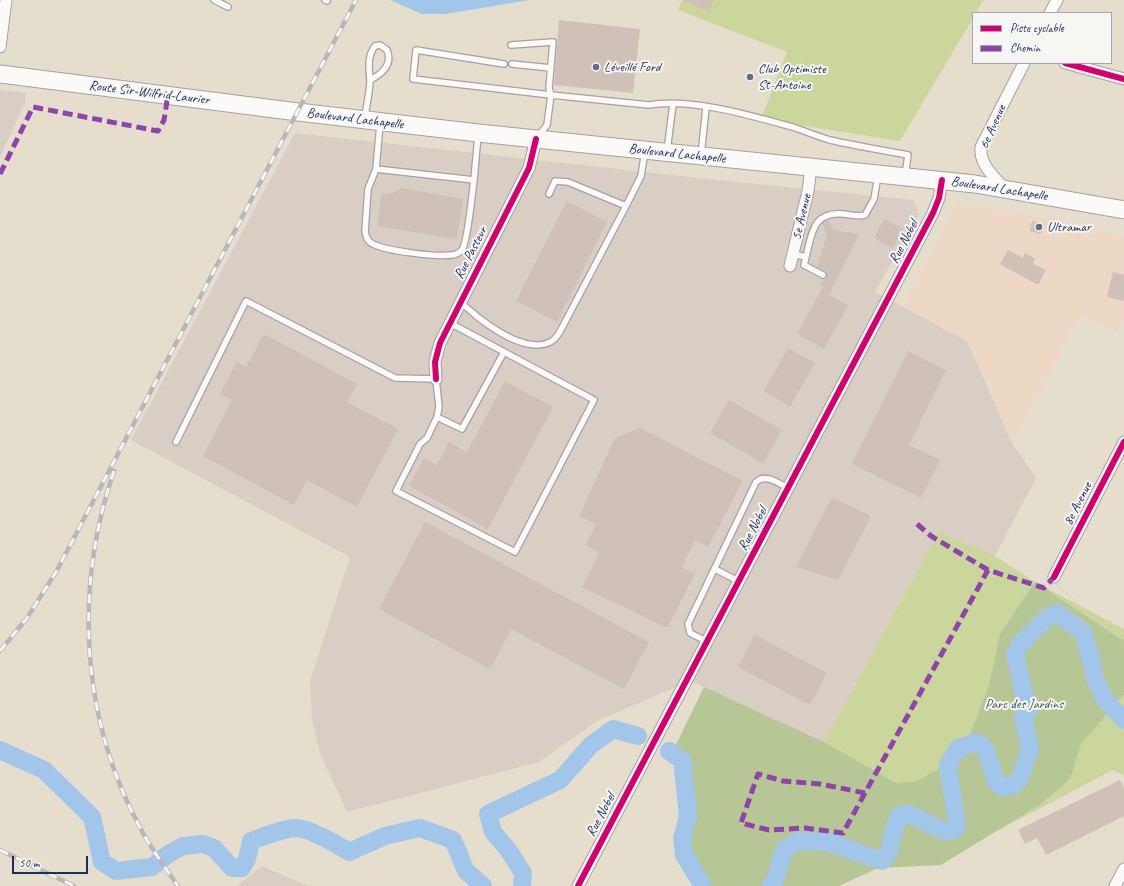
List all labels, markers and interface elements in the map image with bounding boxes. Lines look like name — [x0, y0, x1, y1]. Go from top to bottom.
legend — [972, 12, 1112, 64]
text: Piste cyclable — [1010, 20, 1064, 36]
text: Chemin — [1010, 40, 1040, 56]
place label: Léveillé Ford — [604, 59, 661, 75]
place label: Club Optimiste St-Antoine — [758, 61, 826, 94]
marker: Léveillé Ford — [591, 62, 601, 72]
marker: Club Optimiste St-Antoine — [745, 72, 755, 82]
street label: Route Sir-Wilfrid-Laurier — [88, 77, 210, 109]
street label: 6e Avenue — [976, 102, 1010, 152]
street label: Boulevard Lachapelle — [306, 105, 404, 133]
street label: Boulevard Lachapelle — [628, 141, 726, 167]
street label: Boulevard Lachapelle — [950, 173, 1048, 205]
street label: 5e Avenue — [789, 193, 815, 241]
street label: Rue Nobel — [886, 218, 922, 266]
place label: Ultramar — [1047, 219, 1091, 235]
marker: Ultramar — [1034, 222, 1044, 232]
street label: Rue Pasteur — [451, 224, 491, 282]
street label: 8e Avenue — [1060, 480, 1096, 528]
street label: Rue Nobel — [735, 505, 771, 553]
park label: Parc des Jardins — [985, 696, 1063, 712]
street label: Rue Nobel — [583, 791, 619, 839]
scale bar — [14, 848, 90, 874]
text: 50 m — [19, 855, 39, 871]

